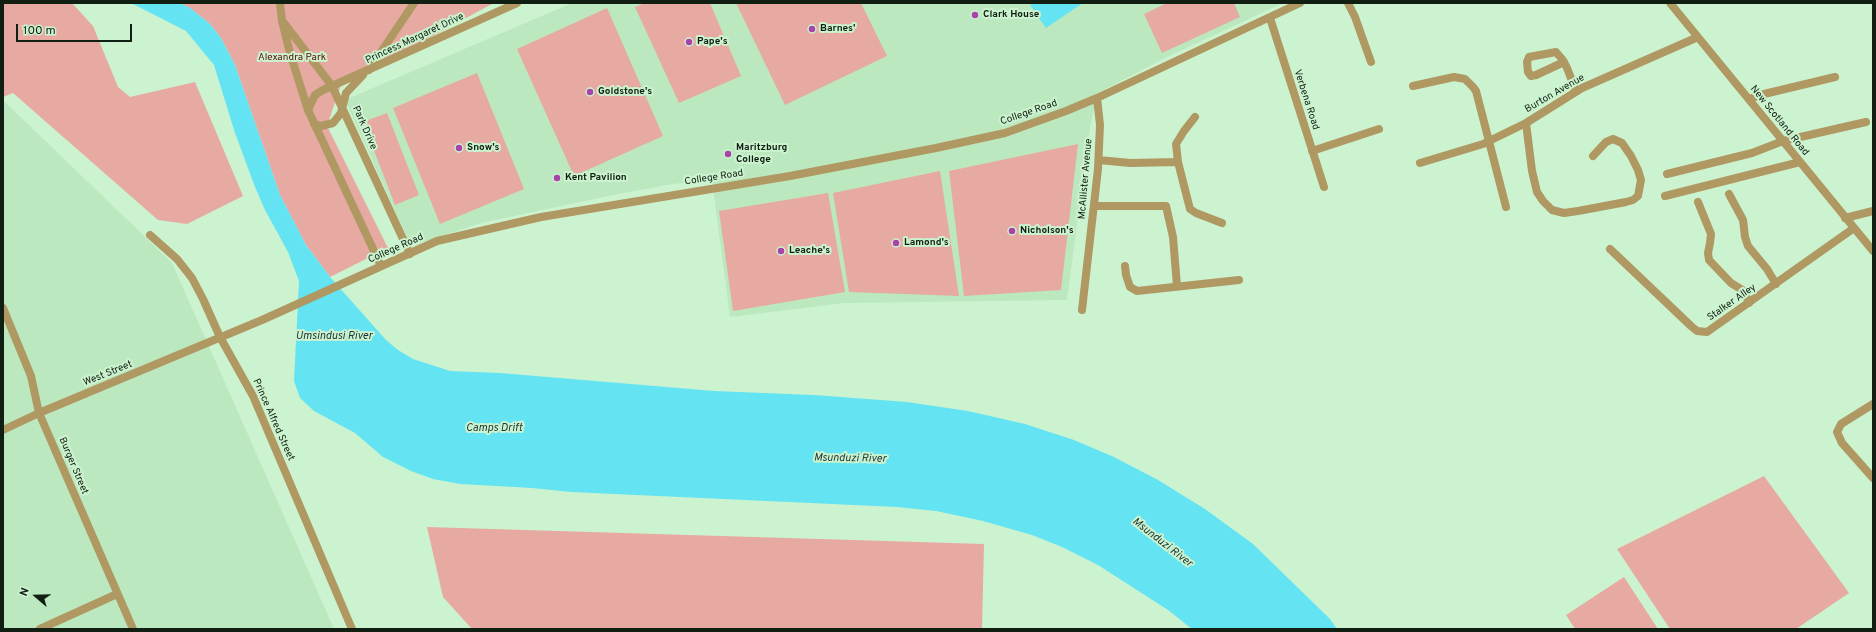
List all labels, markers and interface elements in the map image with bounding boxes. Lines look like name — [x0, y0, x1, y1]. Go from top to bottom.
place label: Clark House — [983, 9, 1039, 21]
marker: Clark House — [970, 10, 980, 20]
street label: Princess Margaret Drive — [364, 11, 466, 67]
scale bar — [18, 16, 134, 42]
text: 100 m — [23, 23, 56, 39]
place label: Barnes' — [820, 23, 855, 35]
marker: Barnes' — [807, 24, 817, 34]
place label: Pape's — [697, 36, 728, 48]
marker: Pape's — [684, 37, 694, 47]
park label: Alexandra Park — [258, 52, 326, 64]
street label: Verbena Road — [1291, 68, 1321, 132]
street label: Burton Avenue — [1523, 72, 1587, 116]
street label: New Scotland Road — [1747, 84, 1811, 158]
place label: Goldstone's — [598, 86, 652, 98]
marker: Goldstone's — [585, 87, 595, 97]
street label: College Road — [999, 98, 1059, 128]
street label: Park Drive — [349, 104, 379, 152]
street label: McAllister Avenue — [1076, 138, 1096, 220]
place label: Snow's — [467, 142, 500, 154]
place label: Maritzburg College — [736, 142, 787, 166]
marker: Snow's — [454, 143, 464, 153]
marker: Maritzburg College — [723, 149, 733, 159]
street label: College Road — [684, 167, 744, 189]
place label: Kent Pavilion — [565, 172, 627, 184]
marker: Kent Pavilion — [552, 173, 562, 183]
place label: Nicholson's — [1020, 225, 1074, 237]
marker: Nicholson's — [1007, 226, 1017, 236]
street label: College Road — [366, 231, 426, 267]
place label: Lamond's — [904, 237, 949, 249]
marker: Lamond's — [891, 238, 901, 248]
place label: Leache's — [789, 245, 830, 257]
marker: Leache's — [776, 246, 786, 256]
street label: Stalker Alley — [1705, 282, 1759, 324]
water label: Umsindusi River — [295, 330, 373, 344]
street label: West Street — [82, 359, 134, 389]
street label: Prince Alfred Street — [249, 377, 297, 463]
water label: Camps Drift — [466, 422, 522, 436]
street label: Burger Street — [56, 436, 90, 496]
water label: Msunduzi River — [814, 452, 886, 466]
water label: Msunduzi River — [1129, 515, 1195, 571]
north arrow — [16, 576, 56, 616]
text: N — [17, 586, 33, 598]

